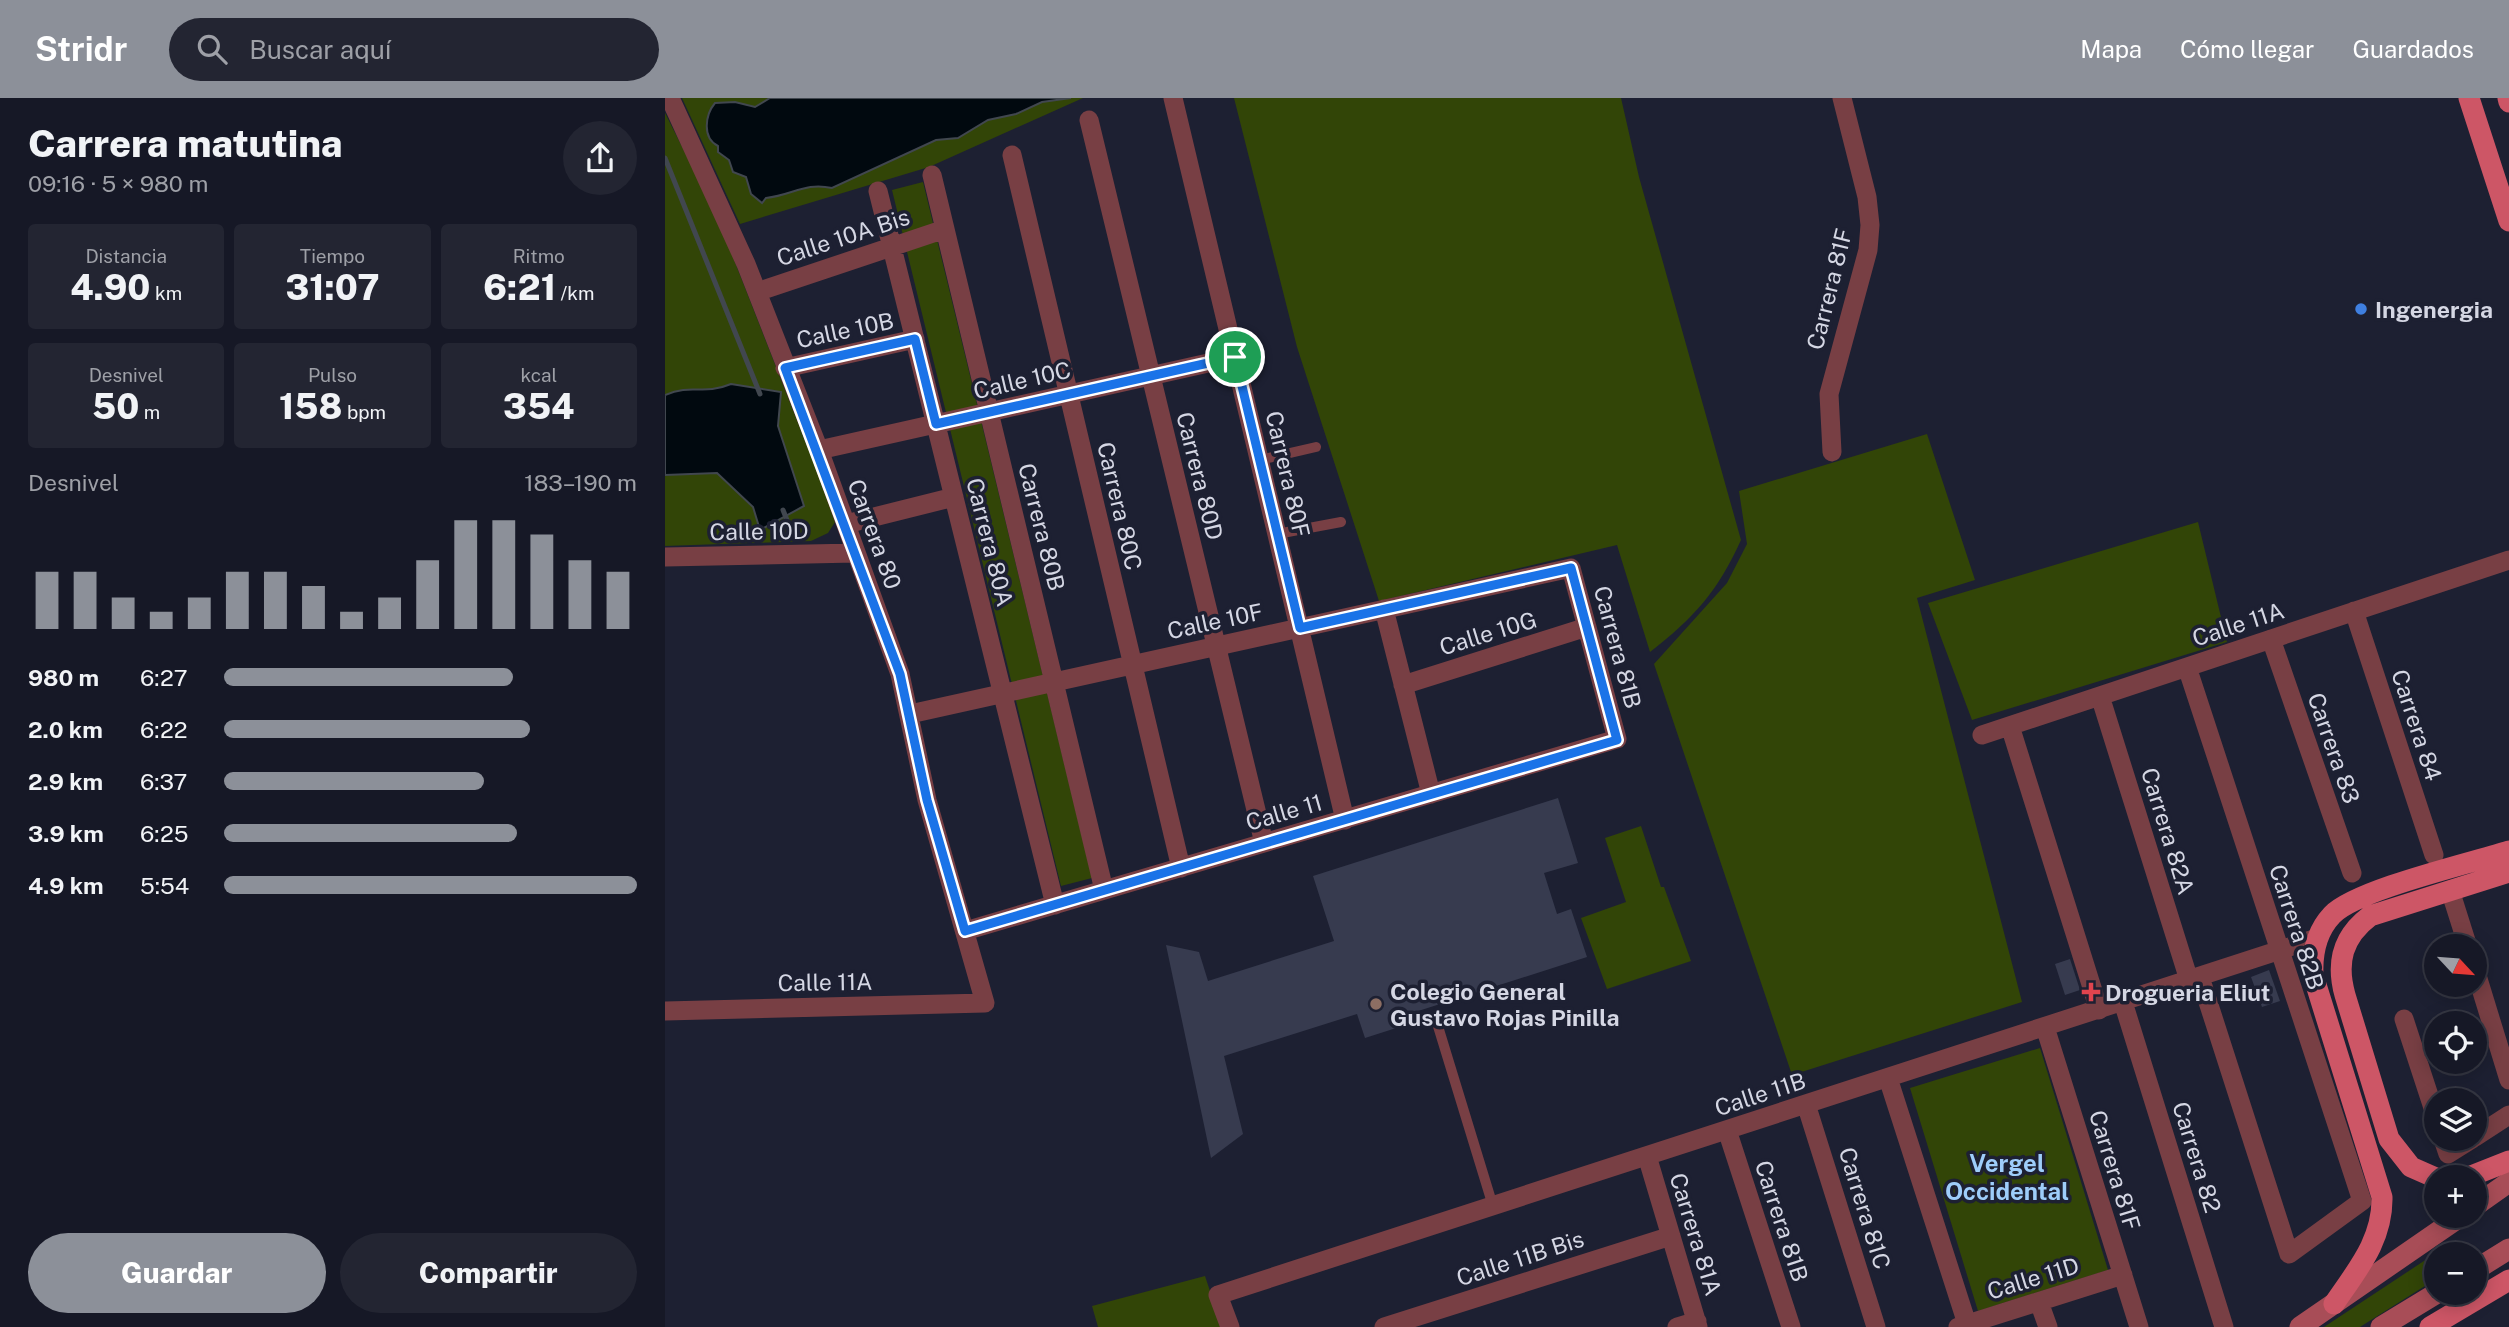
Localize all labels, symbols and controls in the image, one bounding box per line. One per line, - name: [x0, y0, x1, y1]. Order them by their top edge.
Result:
- search box: [169, 18, 659, 81]
- text: Stridr: [35, 30, 127, 68]
- icon: search: [193, 30, 231, 68]
- text: Buscar aquí: [249, 34, 391, 65]
- text: Mapa: [2080, 35, 2142, 63]
- text: Cómo llegar: [2180, 35, 2314, 63]
- text: Guardados: [2352, 35, 2474, 63]
- text: Carrera matutina: [28, 121, 343, 166]
- button: share: [563, 121, 637, 195]
- text: 09:16 · 5 × 980 m: [28, 170, 208, 197]
- street label: Calle 10A Bis: [773, 203, 913, 271]
- street label: Carrera 81F: [1801, 226, 1857, 352]
- text: Distancia: [85, 245, 167, 267]
- text: Tiempo: [300, 245, 365, 267]
- text: Ritmo: [513, 245, 565, 267]
- text: 4.90: [70, 267, 150, 308]
- text: 31:07: [285, 267, 380, 308]
- text: 6:21: [483, 267, 556, 308]
- text: km: [150, 282, 182, 304]
- text: /km: [556, 282, 594, 304]
- place label: Ingenergia: [2375, 296, 2493, 323]
- marker: Ingenergia: [2353, 301, 2369, 317]
- street label: Calle 10B: [794, 307, 896, 353]
- pin: [1205, 327, 1265, 387]
- icon: arrive: [1216, 338, 1254, 376]
- street label: Calle 10C: [971, 356, 1073, 404]
- text: Desnivel: [89, 364, 164, 386]
- text: Pulso: [308, 364, 357, 386]
- text: kcal: [520, 364, 557, 386]
- text: 50: [92, 386, 139, 427]
- text: 158: [279, 386, 342, 427]
- text: 354: [503, 386, 575, 427]
- text: m: [139, 401, 160, 423]
- text: bpm: [342, 401, 386, 423]
- street label: Carrera 80F: [1260, 408, 1316, 540]
- street label: Carrera 80D: [1171, 409, 1229, 543]
- street label: Carrera 80C: [1092, 439, 1148, 573]
- street label: Carrera 80B: [1013, 460, 1071, 594]
- text: Desnivel: [28, 469, 119, 496]
- text: 183–190 m: [524, 469, 637, 496]
- street label: Carrera 80: [843, 475, 907, 593]
- street label: Carrera 80A: [961, 475, 1019, 609]
- street label: Calle 10D: [709, 517, 809, 545]
- street label: Carrera 81B: [1589, 583, 1647, 711]
- street label: Calle 11A: [2189, 596, 2287, 652]
- street label: Calle 10F: [1165, 598, 1265, 644]
- street label: Calle 10G: [1436, 605, 1540, 661]
- text: 980 m: [28, 664, 99, 691]
- text: 6:27: [140, 664, 187, 691]
- street label: Carrera 84: [2386, 666, 2448, 784]
- street label: Carrera 83: [2302, 689, 2366, 807]
- text: 2.0 km: [28, 716, 103, 743]
- text: 6:22: [140, 716, 187, 743]
- street label: Carrera 82A: [2136, 764, 2200, 898]
- text: 2.9 km: [28, 768, 103, 795]
- text: 6:37: [140, 768, 187, 795]
- street label: Calle 11: [1242, 788, 1326, 836]
- text: 3.9 km: [28, 820, 104, 847]
- text: 6:25: [140, 820, 188, 847]
- street label: Carrera 82B: [2264, 861, 2330, 993]
- text: 4.9 km: [28, 872, 104, 899]
- text: 5:54: [140, 872, 189, 899]
- north arrow: [2424, 934, 2487, 998]
- map controls: [2424, 934, 2487, 1305]
- street label: Calle 11A: [777, 968, 873, 996]
- place label: Colegio General Gustavo Rojas Pinilla: [1390, 978, 1620, 1031]
- place label: Drogueria Eliut: [2105, 979, 2270, 1006]
- marker: Drogueria Eliut: [2083, 984, 2099, 1000]
- marker: Colegio General Gustavo Rojas Pinilla: [1368, 996, 1384, 1012]
- button: locate: [2424, 1011, 2487, 1074]
- street label: Calle 11B: [1711, 1067, 1809, 1121]
- button: layers: [2424, 1088, 2487, 1151]
- street label: Carrera 82: [2167, 1098, 2227, 1216]
- street label: Carrera 81F: [2084, 1107, 2146, 1233]
- street label: Carrera 81C: [1834, 1144, 1896, 1272]
- district label: Vergel Occidental: [1945, 1149, 2069, 1205]
- street label: Carrera 81B: [1750, 1157, 1814, 1285]
- button: +: [2424, 1165, 2487, 1228]
- street label: Carrera 81A: [1665, 1169, 1727, 1299]
- street label: Calle 11B Bis: [1453, 1225, 1587, 1291]
- button: Guardar: [28, 1233, 326, 1313]
- button: Compartir: [340, 1233, 637, 1313]
- button: −: [2424, 1242, 2487, 1305]
- street label: Calle 11D: [1984, 1251, 2082, 1305]

